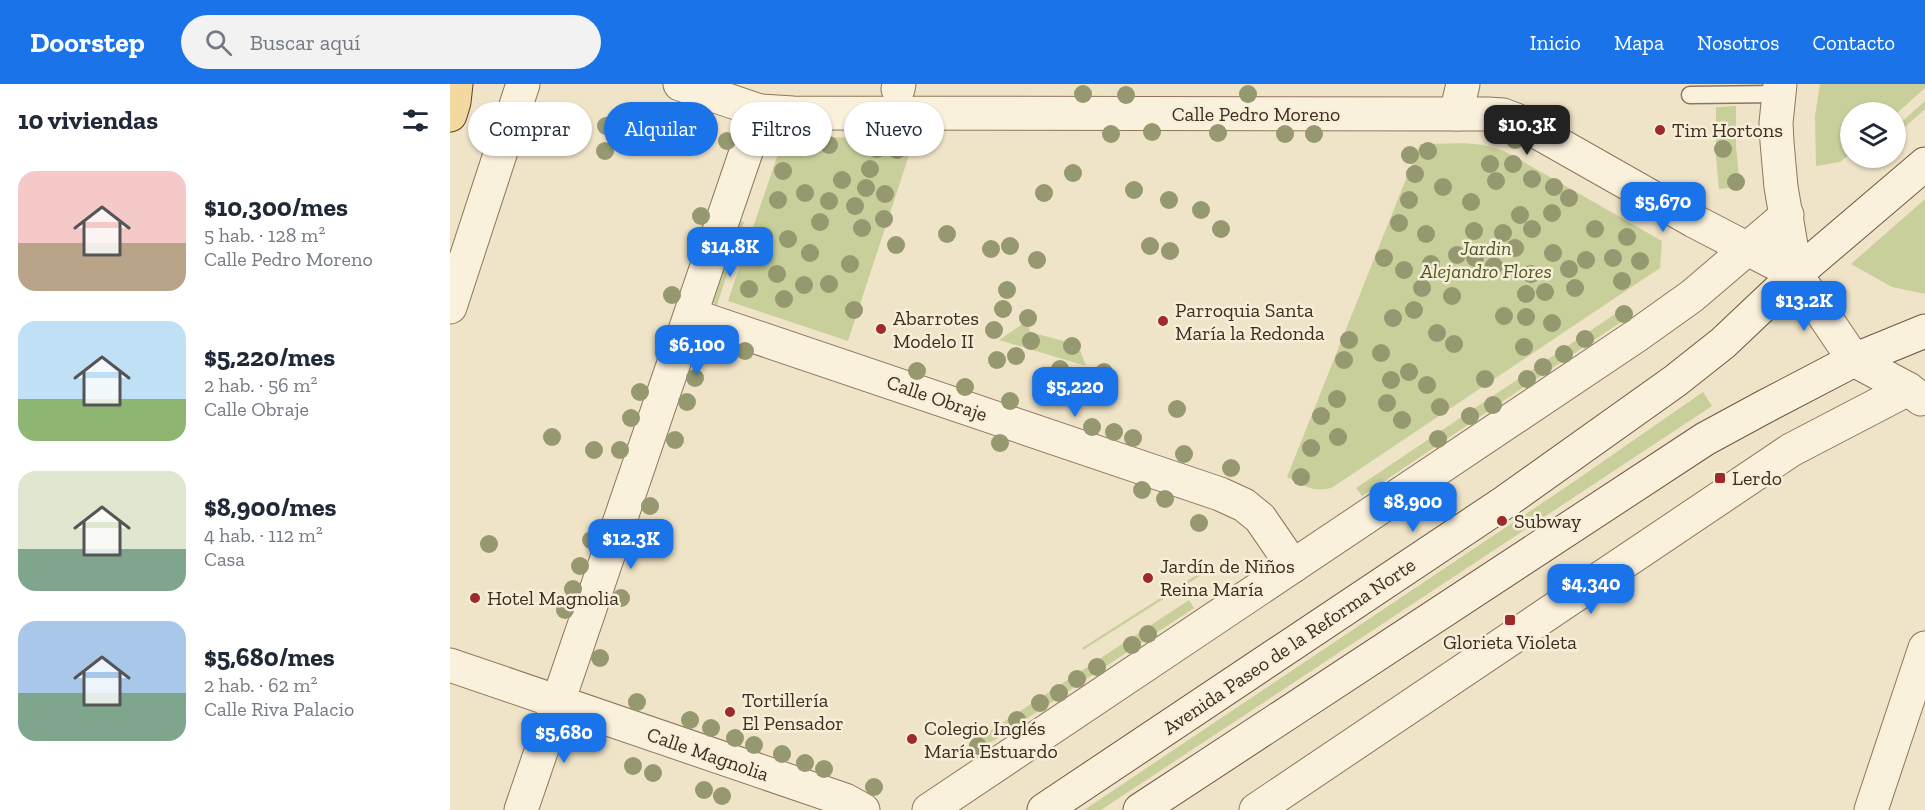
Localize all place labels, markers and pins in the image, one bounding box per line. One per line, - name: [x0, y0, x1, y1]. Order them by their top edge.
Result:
- pin: $10.3K: [1478, 105, 1576, 156]
- place label: Tim Hortons: [1672, 118, 1783, 142]
- marker: Tim Hortons: [1653, 123, 1667, 137]
- pin: $5,670: [1614, 182, 1712, 233]
- pin: $14.8K: [681, 227, 779, 278]
- pin: $13.2K: [1755, 281, 1853, 332]
- place label: Parroquia Santa María la Redonda: [1175, 298, 1325, 345]
- place label: Abarrotes Modelo II: [893, 306, 979, 353]
- marker: Parroquia Santa María la Redonda: [1156, 314, 1170, 328]
- marker: Abarrotes Modelo II: [874, 322, 888, 336]
- pin: $6,100: [648, 325, 746, 376]
- pin: $5,220: [1026, 367, 1124, 418]
- place label: Lerdo: [1732, 466, 1782, 490]
- marker: Lerdo: [1713, 471, 1727, 485]
- pin: $8,900: [1364, 482, 1462, 533]
- place label: Subway: [1514, 509, 1582, 533]
- marker: Subway: [1495, 514, 1509, 528]
- pin: $12.3K: [582, 519, 680, 570]
- place label: Jardín de Niños Reina María: [1160, 554, 1295, 601]
- pin: $4,340: [1542, 564, 1640, 615]
- marker: Jardín de Niños Reina María: [1141, 571, 1155, 585]
- place label: Hotel Magnolia: [487, 586, 619, 610]
- marker: Hotel Magnolia: [468, 591, 482, 605]
- marker: Glorieta Violeta: [1503, 613, 1517, 627]
- place label: Glorieta Violeta: [1443, 630, 1577, 654]
- place label: Tortillería El Pensador: [742, 688, 844, 735]
- marker: Tortillería El Pensador: [723, 705, 737, 719]
- pin: $5,680: [515, 713, 613, 764]
- place label: Colegio Inglés María Estuardo: [924, 716, 1058, 763]
- marker: Colegio Inglés María Estuardo: [905, 732, 919, 746]

